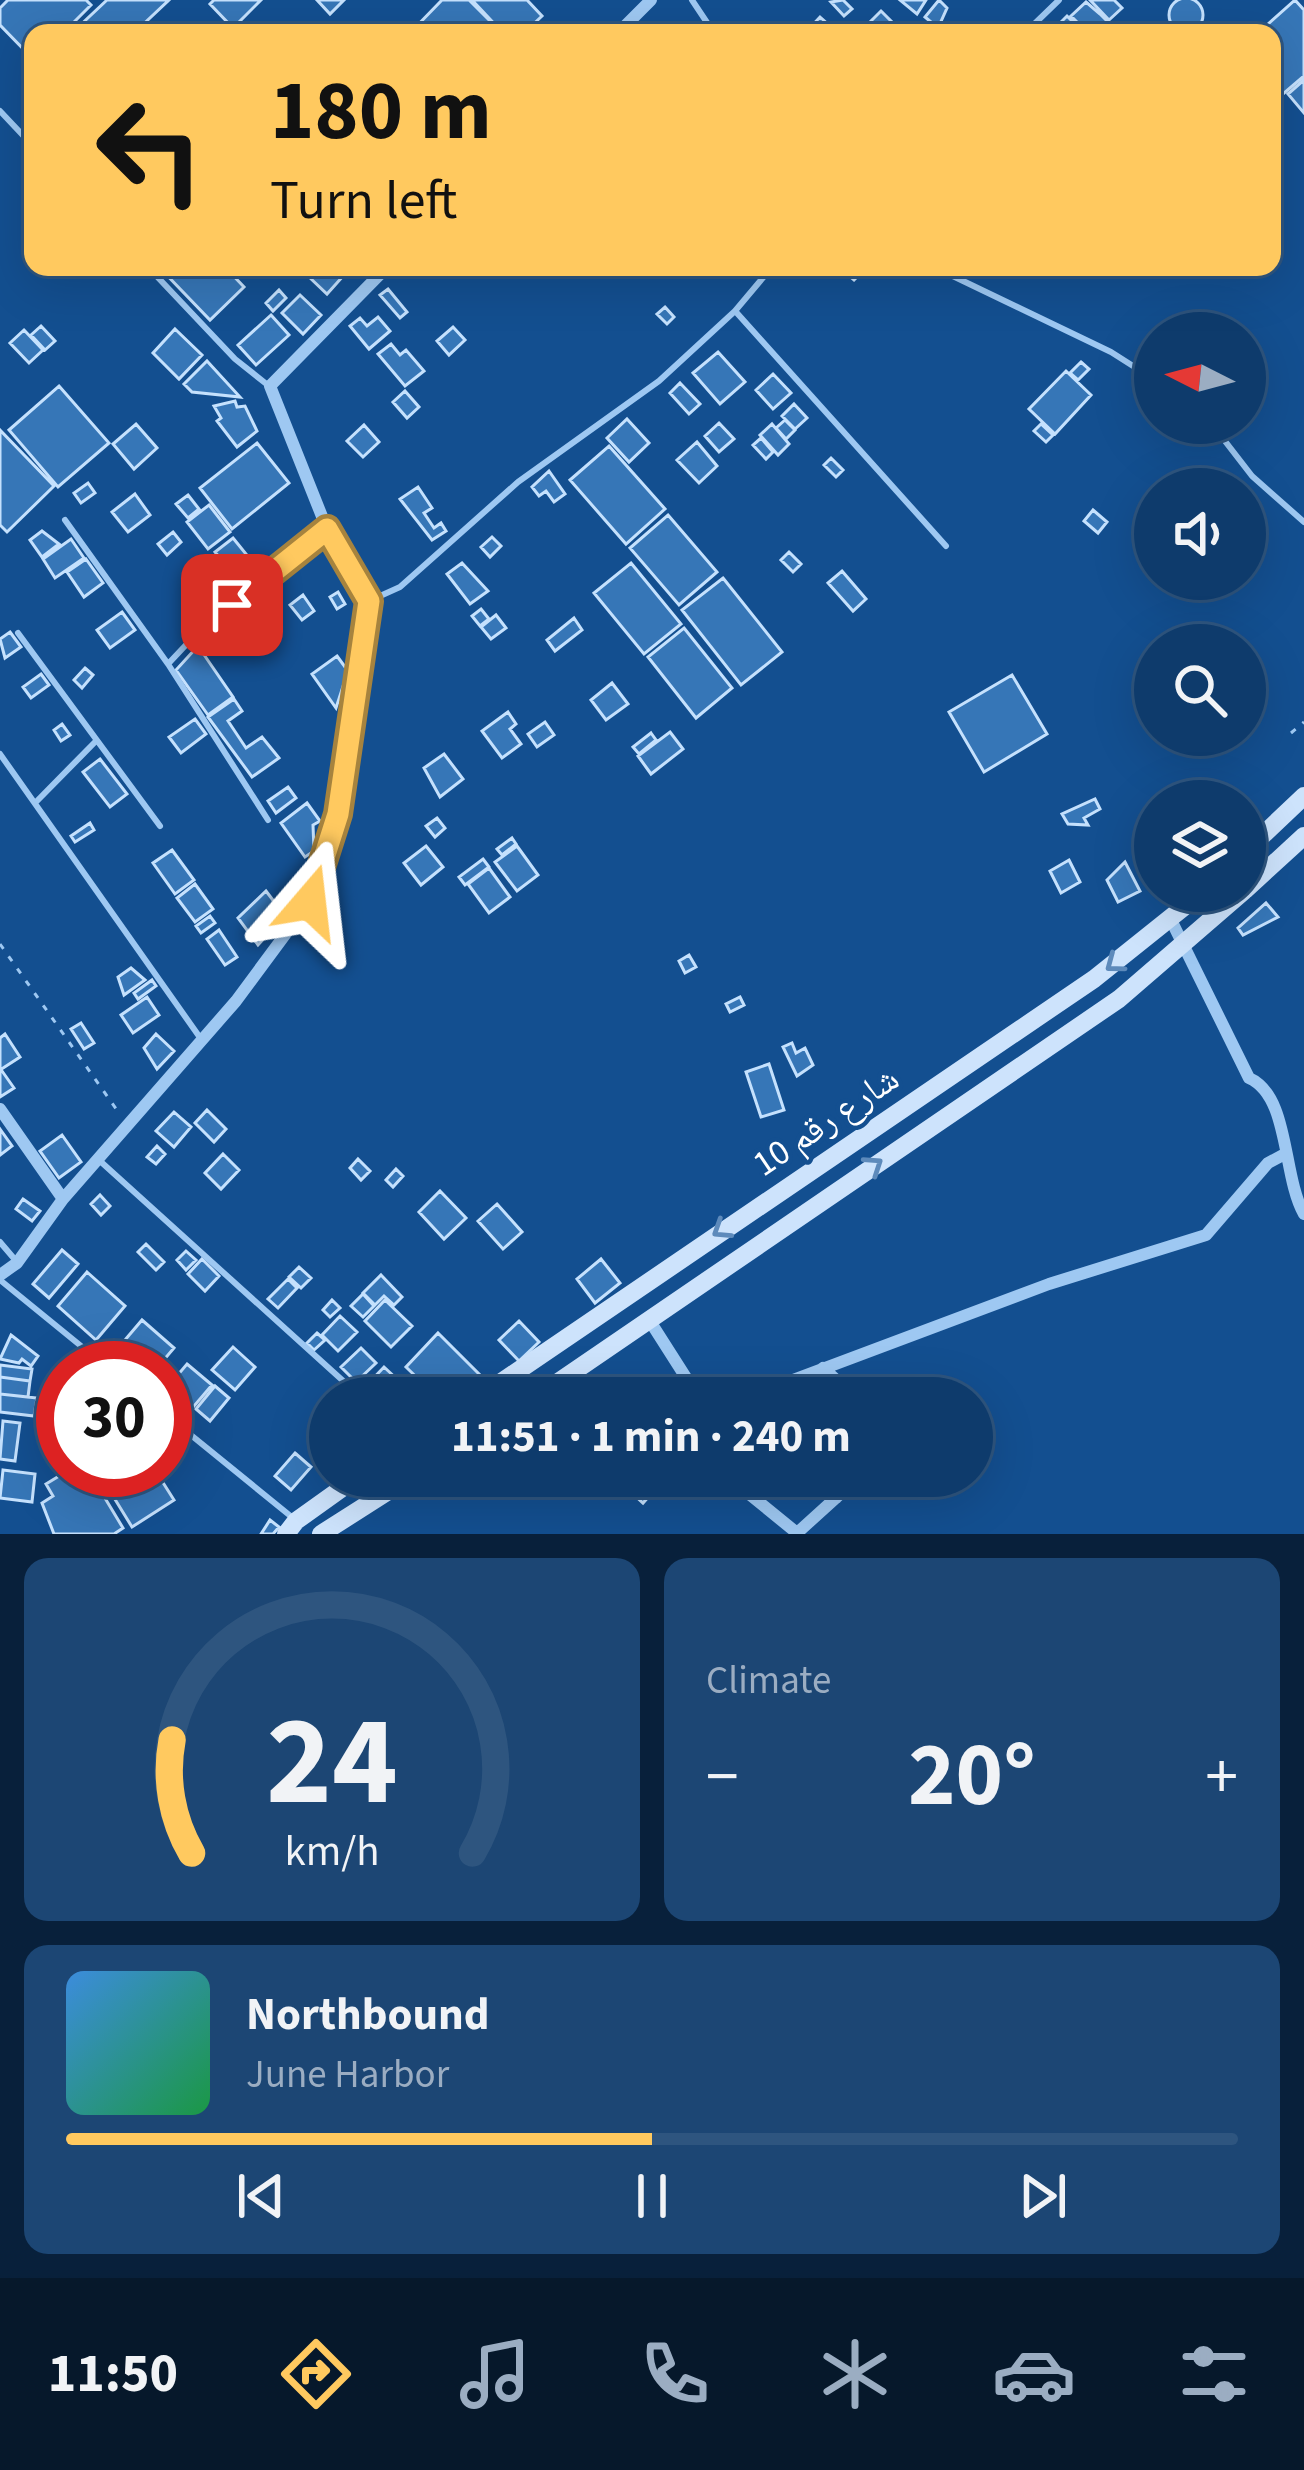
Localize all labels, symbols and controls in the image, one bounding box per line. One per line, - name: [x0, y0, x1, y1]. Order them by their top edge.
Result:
- text: 180 m: [270, 52, 492, 172]
- icon: left: [72, 72, 228, 228]
- text: Turn left: [270, 163, 457, 240]
- north arrow: [1134, 312, 1266, 444]
- map controls: [1134, 312, 1266, 912]
- button: sound: [1134, 468, 1266, 600]
- pin: [181, 554, 283, 656]
- icon: arrive: [199, 572, 265, 638]
- button: search: [1134, 624, 1266, 756]
- button: layers: [1134, 780, 1266, 912]
- position arrow: [247, 839, 373, 965]
- one-way arrow: [1105, 950, 1127, 972]
- street label: شارع رقم 10: [742, 1054, 909, 1189]
- one-way arrow: [860, 1157, 882, 1179]
- one-way arrow: [713, 1216, 735, 1238]
- speed limit sign: 30: [36, 1341, 192, 1497]
- text: 11:51 · 1 min · 240 m: [451, 1405, 851, 1469]
- text: Climate: [706, 1653, 831, 1709]
- text: 24: [266, 1674, 398, 1852]
- text: 20°: [908, 1712, 1036, 1840]
- text: −: [706, 1730, 739, 1824]
- text: +: [1205, 1730, 1238, 1824]
- text: km/h: [284, 1820, 380, 1881]
- text: Northbound: [246, 1983, 490, 2047]
- text: June Harbor: [246, 2047, 449, 2103]
- icon: previous: [228, 2163, 294, 2229]
- icon: pause: [619, 2163, 685, 2229]
- icon: next: [1010, 2163, 1076, 2229]
- icon: directions: [274, 2332, 358, 2416]
- icon: music: [453, 2332, 537, 2416]
- icon: phone: [633, 2332, 717, 2416]
- icon: climate: [813, 2332, 897, 2416]
- icon: car: [992, 2332, 1076, 2416]
- icon: filters: [1172, 2332, 1256, 2416]
- text: 11:50: [48, 2336, 178, 2413]

